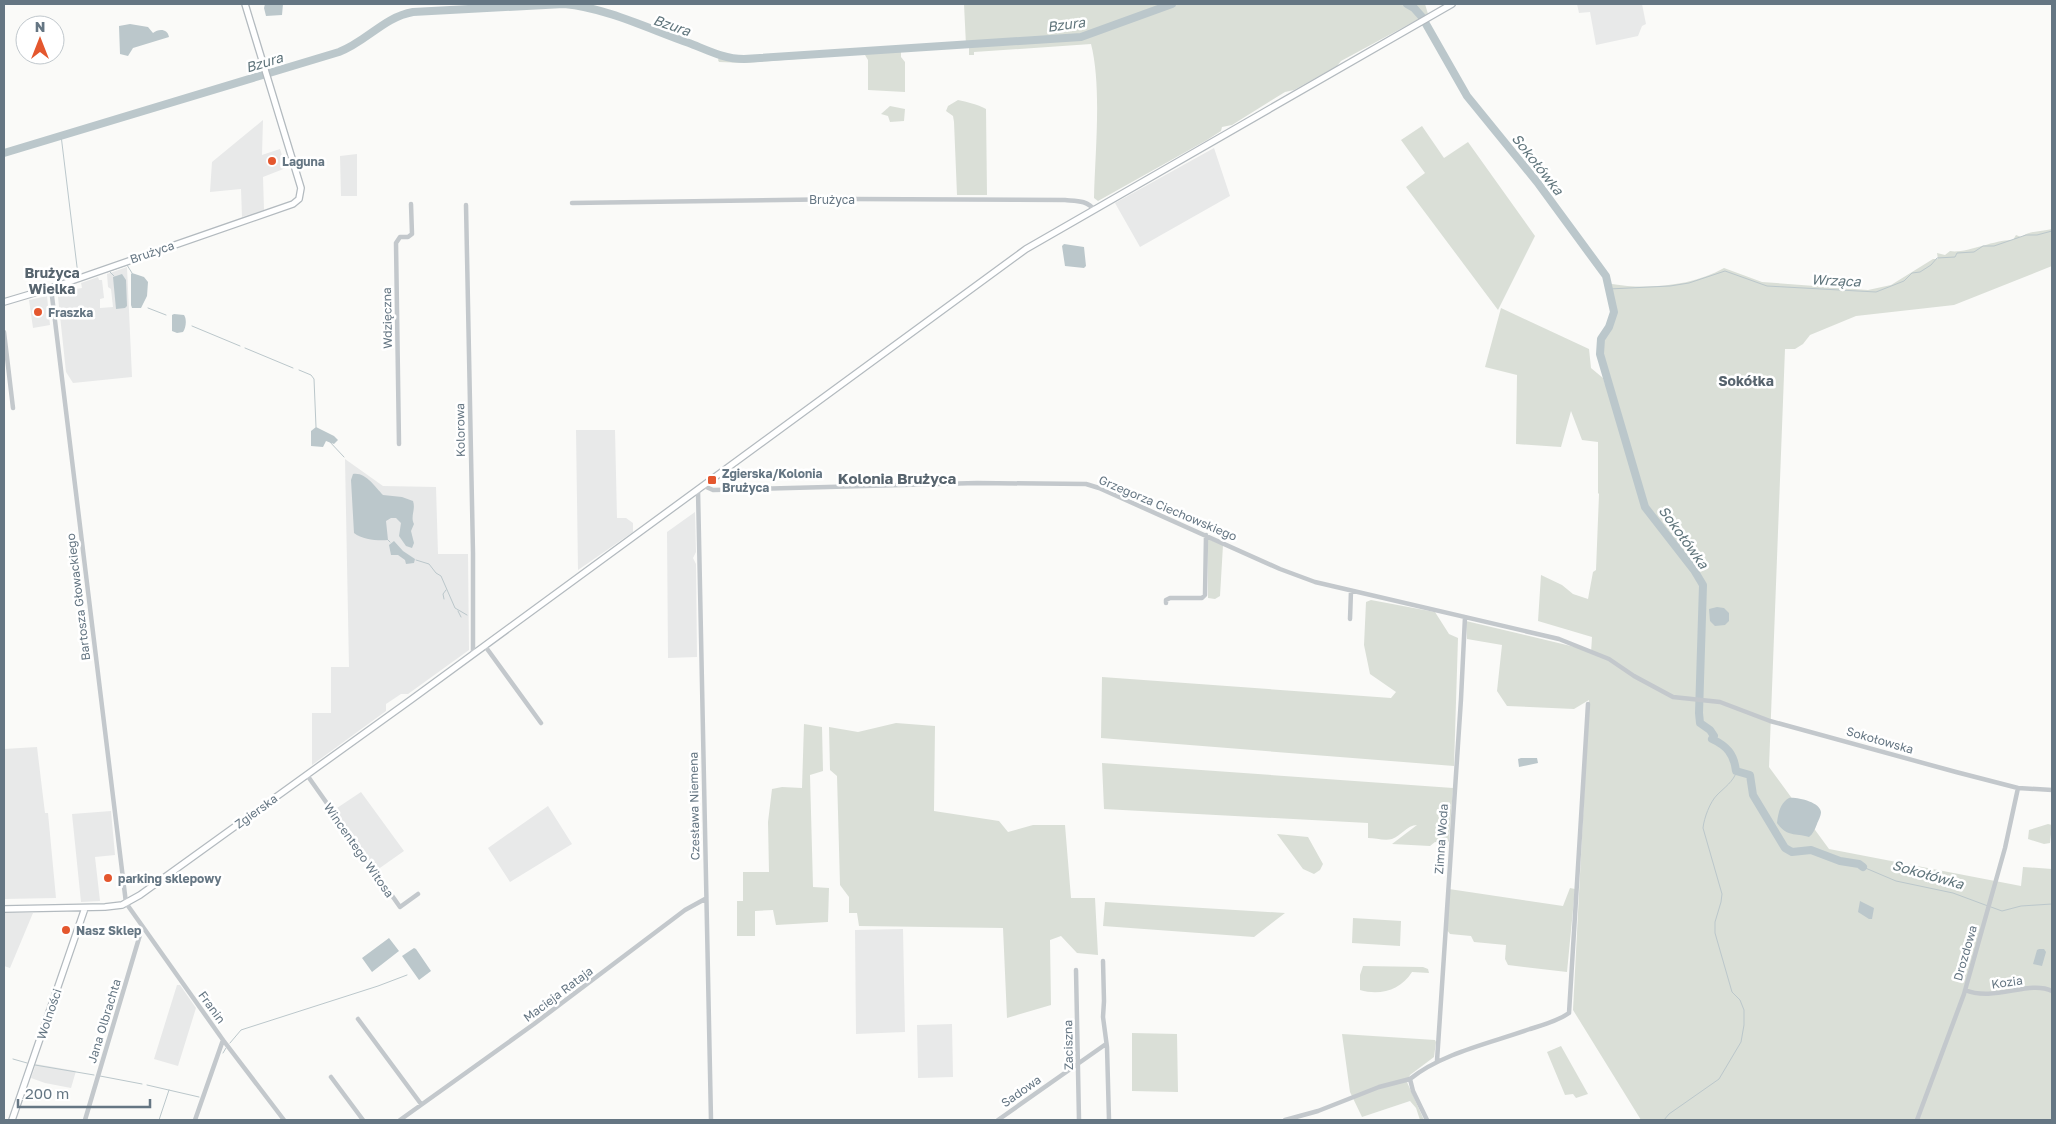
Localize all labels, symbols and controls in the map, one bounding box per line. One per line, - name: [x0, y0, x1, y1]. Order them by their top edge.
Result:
- water label: Bzura: [651, 11, 694, 40]
- water label: Bzura: [1046, 13, 1087, 35]
- north arrow: [15, 15, 65, 65]
- text: N: [35, 18, 45, 35]
- water label: Bzura: [243, 48, 286, 76]
- water label: Sokołówka: [1509, 130, 1568, 199]
- place label: Laguna: [282, 154, 325, 169]
- marker: Laguna: [266, 155, 278, 167]
- street label: Brużyca: [809, 192, 855, 207]
- street label: Brużyca: [128, 237, 176, 267]
- district label: Brużyca Wielka: [24, 264, 80, 297]
- water label: Wrząca: [1811, 270, 1862, 290]
- street label: Wdzięczna: [379, 287, 395, 349]
- place label: Fraszka: [48, 305, 93, 320]
- marker: Fraszka: [32, 306, 44, 318]
- district label: Sokółka: [1718, 372, 1774, 389]
- street label: Kolorowa: [452, 403, 468, 457]
- place label: Zgierska/Kolonia Brużyca: [722, 466, 823, 495]
- district label: Kolonia Brużyca: [838, 469, 956, 487]
- street label: Grzegorza Ciechowskiego: [1097, 472, 1239, 544]
- marker: Zgierska/Kolonia Brużyca: [706, 474, 718, 486]
- water label: Sokołówka: [1656, 502, 1713, 573]
- street label: Bartosza Głowackiego: [63, 533, 93, 661]
- street label: Sokołowska: [1845, 723, 1915, 757]
- street label: Czesława Niemena: [686, 752, 702, 860]
- street label: Zgierska: [232, 791, 280, 831]
- street label: Wincentego Witosa: [321, 800, 397, 900]
- street label: Zimna Woda: [1431, 803, 1451, 875]
- water label: Sokołówka: [1890, 856, 1967, 893]
- place label: parking sklepowy: [118, 871, 222, 886]
- marker: parking sklepowy: [102, 872, 114, 884]
- place label: Nasz Sklep: [76, 923, 142, 938]
- marker: Nasz Sklep: [60, 924, 72, 936]
- street label: Drozdowa: [1950, 924, 1980, 982]
- street label: Macieja Rataja: [520, 963, 596, 1025]
- street label: Kozia: [1990, 972, 2024, 992]
- street label: Jana Olbrachta: [84, 977, 124, 1065]
- street label: Wolności: [33, 987, 65, 1041]
- street label: Franin: [195, 988, 229, 1026]
- street label: Zaciszna: [1060, 1020, 1076, 1070]
- street label: Sadowa: [998, 1072, 1044, 1110]
- scale bar: [18, 1076, 150, 1108]
- text: 200 m: [25, 1084, 69, 1102]

